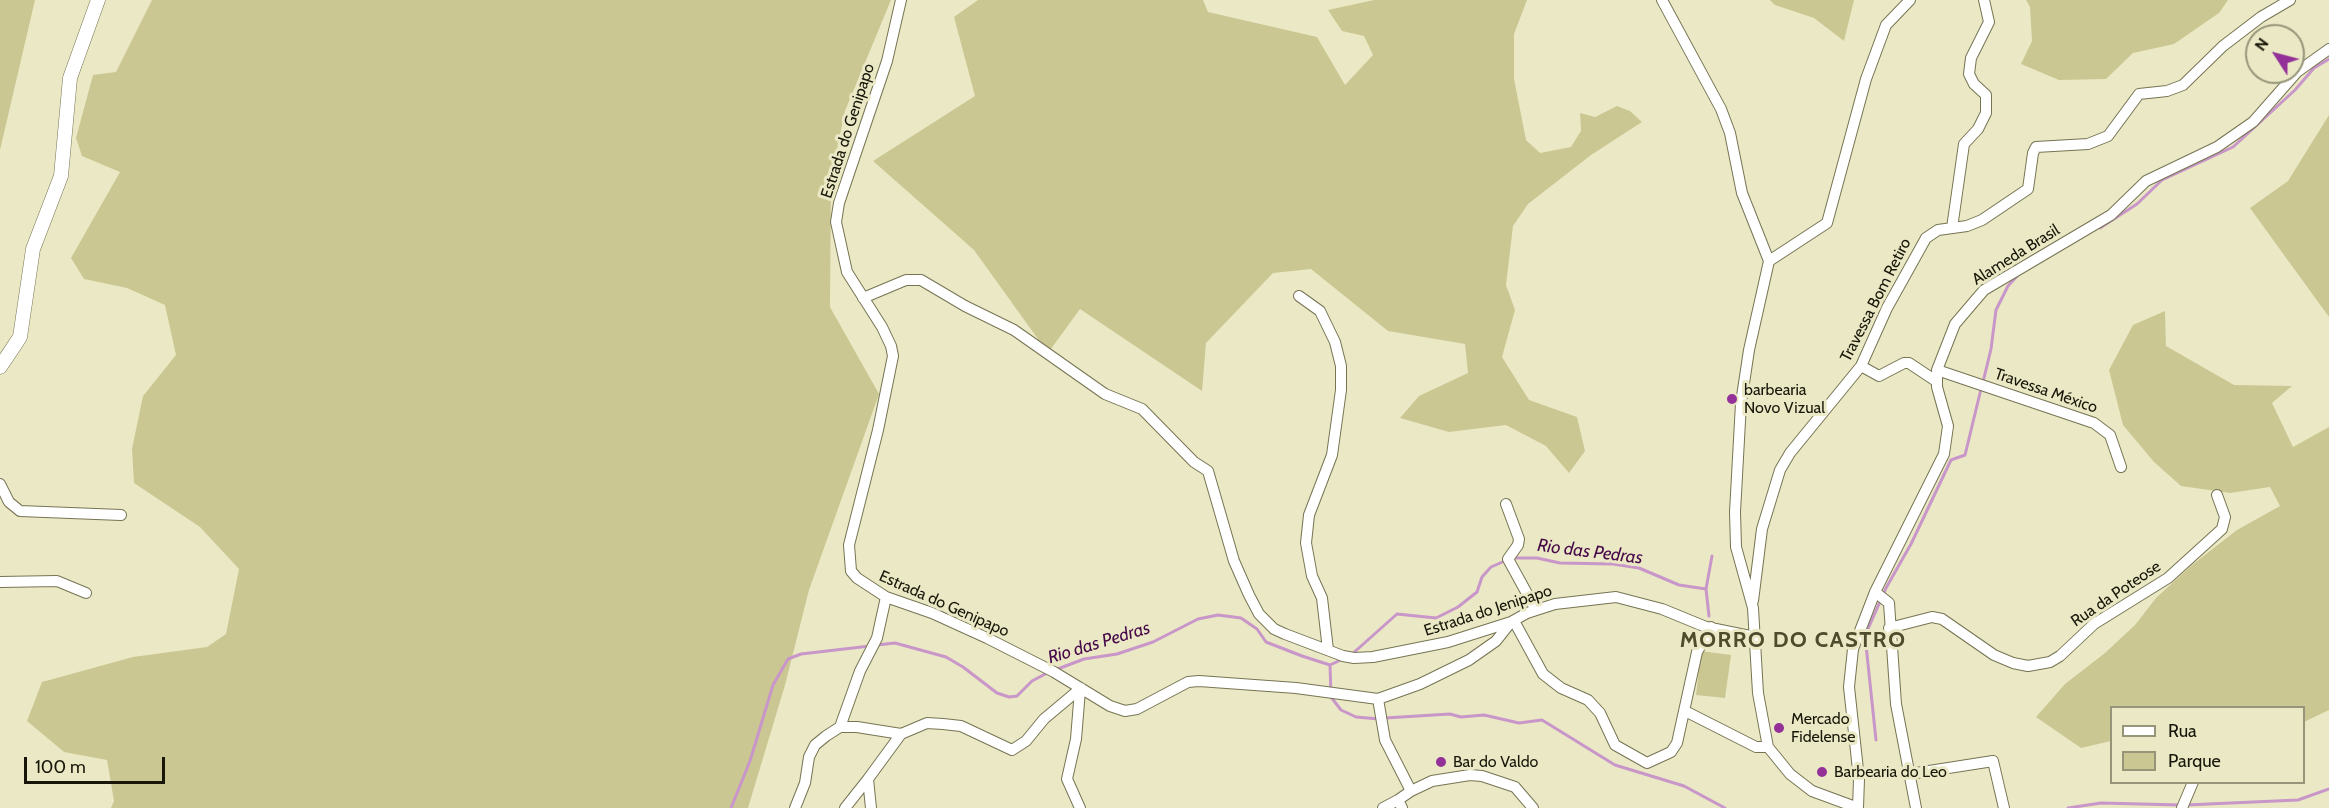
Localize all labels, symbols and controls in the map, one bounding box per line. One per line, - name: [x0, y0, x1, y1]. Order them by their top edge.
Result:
- north arrow: [2245, 24, 2305, 84]
- text: N: [2251, 34, 2273, 54]
- street label: Estrada do Genipapo: [817, 61, 879, 201]
- street label: Alameda Brasil: [1969, 221, 2063, 289]
- street label: Travessa Bom Retiro: [1837, 235, 1915, 365]
- street label: Travessa México: [1992, 364, 2100, 418]
- place label: barbearia Novo Vizual: [1744, 380, 1825, 418]
- marker: barbearia Novo Vizual: [1725, 392, 1739, 406]
- water label: Rio das Pedras: [1536, 535, 1644, 569]
- street label: Rua da Poteose: [2068, 557, 2164, 631]
- street label: Estrada do Genipapo: [876, 567, 1012, 641]
- street label: Estrada do Jenipapo: [1422, 581, 1554, 641]
- water label: Rio das Pedras: [1045, 617, 1153, 669]
- district label: MORRO DO CASTRO: [1680, 628, 1906, 654]
- legend: [2110, 706, 2305, 784]
- place label: Mercado Fidelense: [1791, 709, 1855, 747]
- text: Rua: [2168, 720, 2197, 742]
- marker: Mercado Fidelense: [1772, 721, 1786, 735]
- scale bar: [27, 745, 168, 783]
- text: Parque: [2168, 750, 2221, 772]
- place label: Bar do Valdo: [1453, 752, 1538, 772]
- marker: Bar do Valdo: [1434, 755, 1448, 769]
- text: 100 m: [35, 756, 86, 778]
- place label: Barbearia do Leo: [1834, 762, 1947, 782]
- marker: Barbearia do Leo: [1815, 765, 1829, 779]

